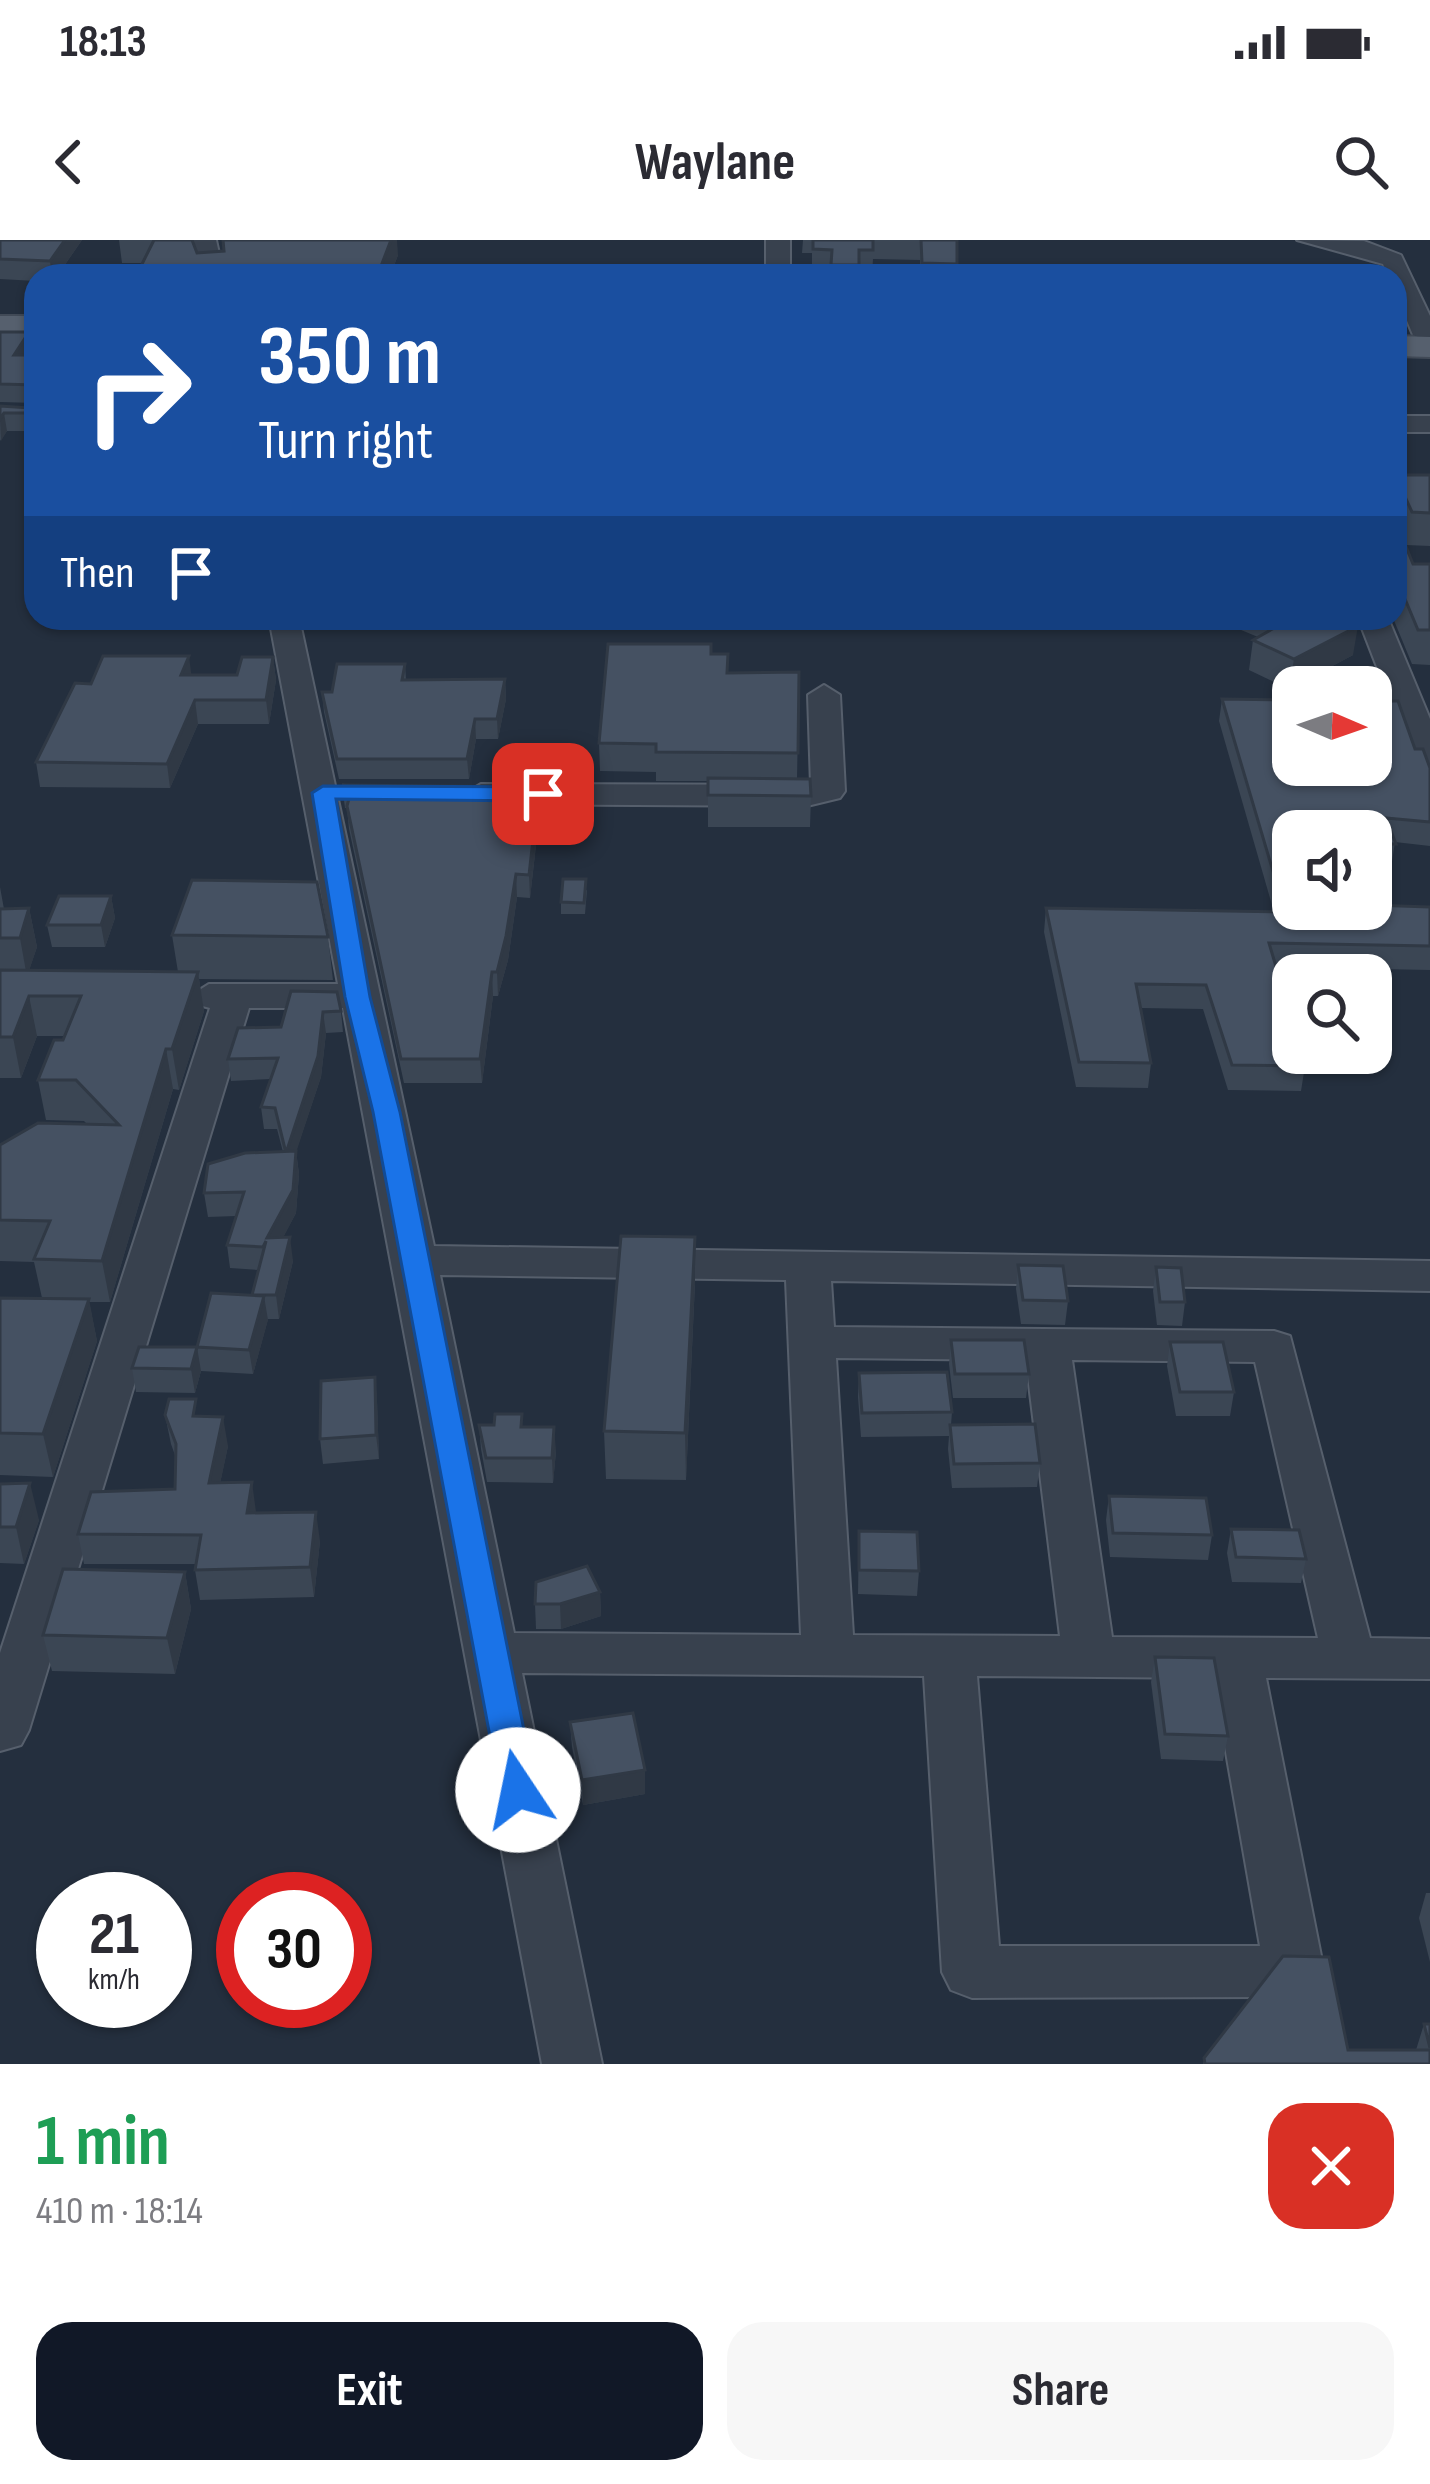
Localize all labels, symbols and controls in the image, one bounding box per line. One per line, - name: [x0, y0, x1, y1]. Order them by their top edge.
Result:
- text: 18:13: [60, 15, 147, 70]
- icon: back: [36, 129, 102, 195]
- icon: search: [1328, 129, 1394, 195]
- text: Waylane: [635, 130, 795, 195]
- text: 350 m: [258, 307, 441, 408]
- icon: right: [60, 312, 216, 468]
- text: Turn right: [258, 409, 433, 474]
- icon: arrive: [158, 540, 224, 606]
- text: Then: [60, 546, 134, 601]
- north arrow: [1272, 666, 1392, 786]
- map controls: [1272, 666, 1392, 1074]
- pin: [492, 743, 594, 845]
- icon: arrive: [510, 761, 576, 827]
- button: sound: [1272, 810, 1392, 930]
- button: search: [1272, 954, 1392, 1074]
- position arrow: [455, 1727, 581, 1853]
- speed limit sign: 30: [216, 1872, 372, 2028]
- text: 21: [89, 1899, 139, 1971]
- text: km/h: [88, 1962, 140, 1998]
- text: 1 min: [36, 2099, 170, 2186]
- button: close: [1268, 2103, 1394, 2229]
- text: 410 m · 18:14: [36, 2188, 203, 2235]
- button: Exit: [36, 2322, 703, 2460]
- button: Share: [727, 2322, 1394, 2460]

